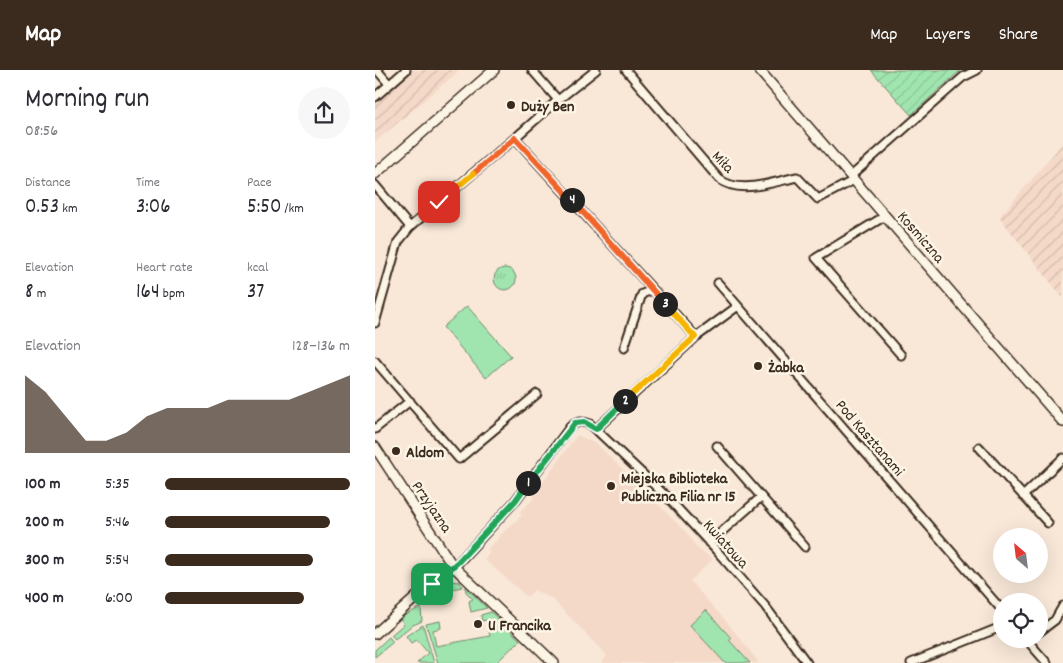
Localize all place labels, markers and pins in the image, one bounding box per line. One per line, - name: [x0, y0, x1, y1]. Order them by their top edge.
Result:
- place label: Duży Ben: [521, 96, 574, 119]
- marker: Duży Ben: [505, 99, 517, 111]
- pin: [418, 181, 460, 223]
- pin: 4: [559, 188, 585, 212]
- pin: 3: [653, 292, 677, 316]
- place label: Żabka: [768, 357, 805, 380]
- marker: Żabka: [752, 360, 764, 372]
- pin: 2: [613, 388, 637, 414]
- place label: Aldom: [406, 442, 444, 465]
- marker: Aldom: [390, 445, 402, 457]
- place label: Miejska Biblioteka Publiczna Filia nr 15: [621, 468, 736, 509]
- pin: 1: [515, 470, 541, 496]
- marker: Miejska Biblioteka Publiczna Filia nr 15: [605, 480, 617, 492]
- pin: [411, 563, 453, 605]
- place label: U Francika: [488, 615, 552, 638]
- marker: U Francika: [472, 618, 484, 630]

